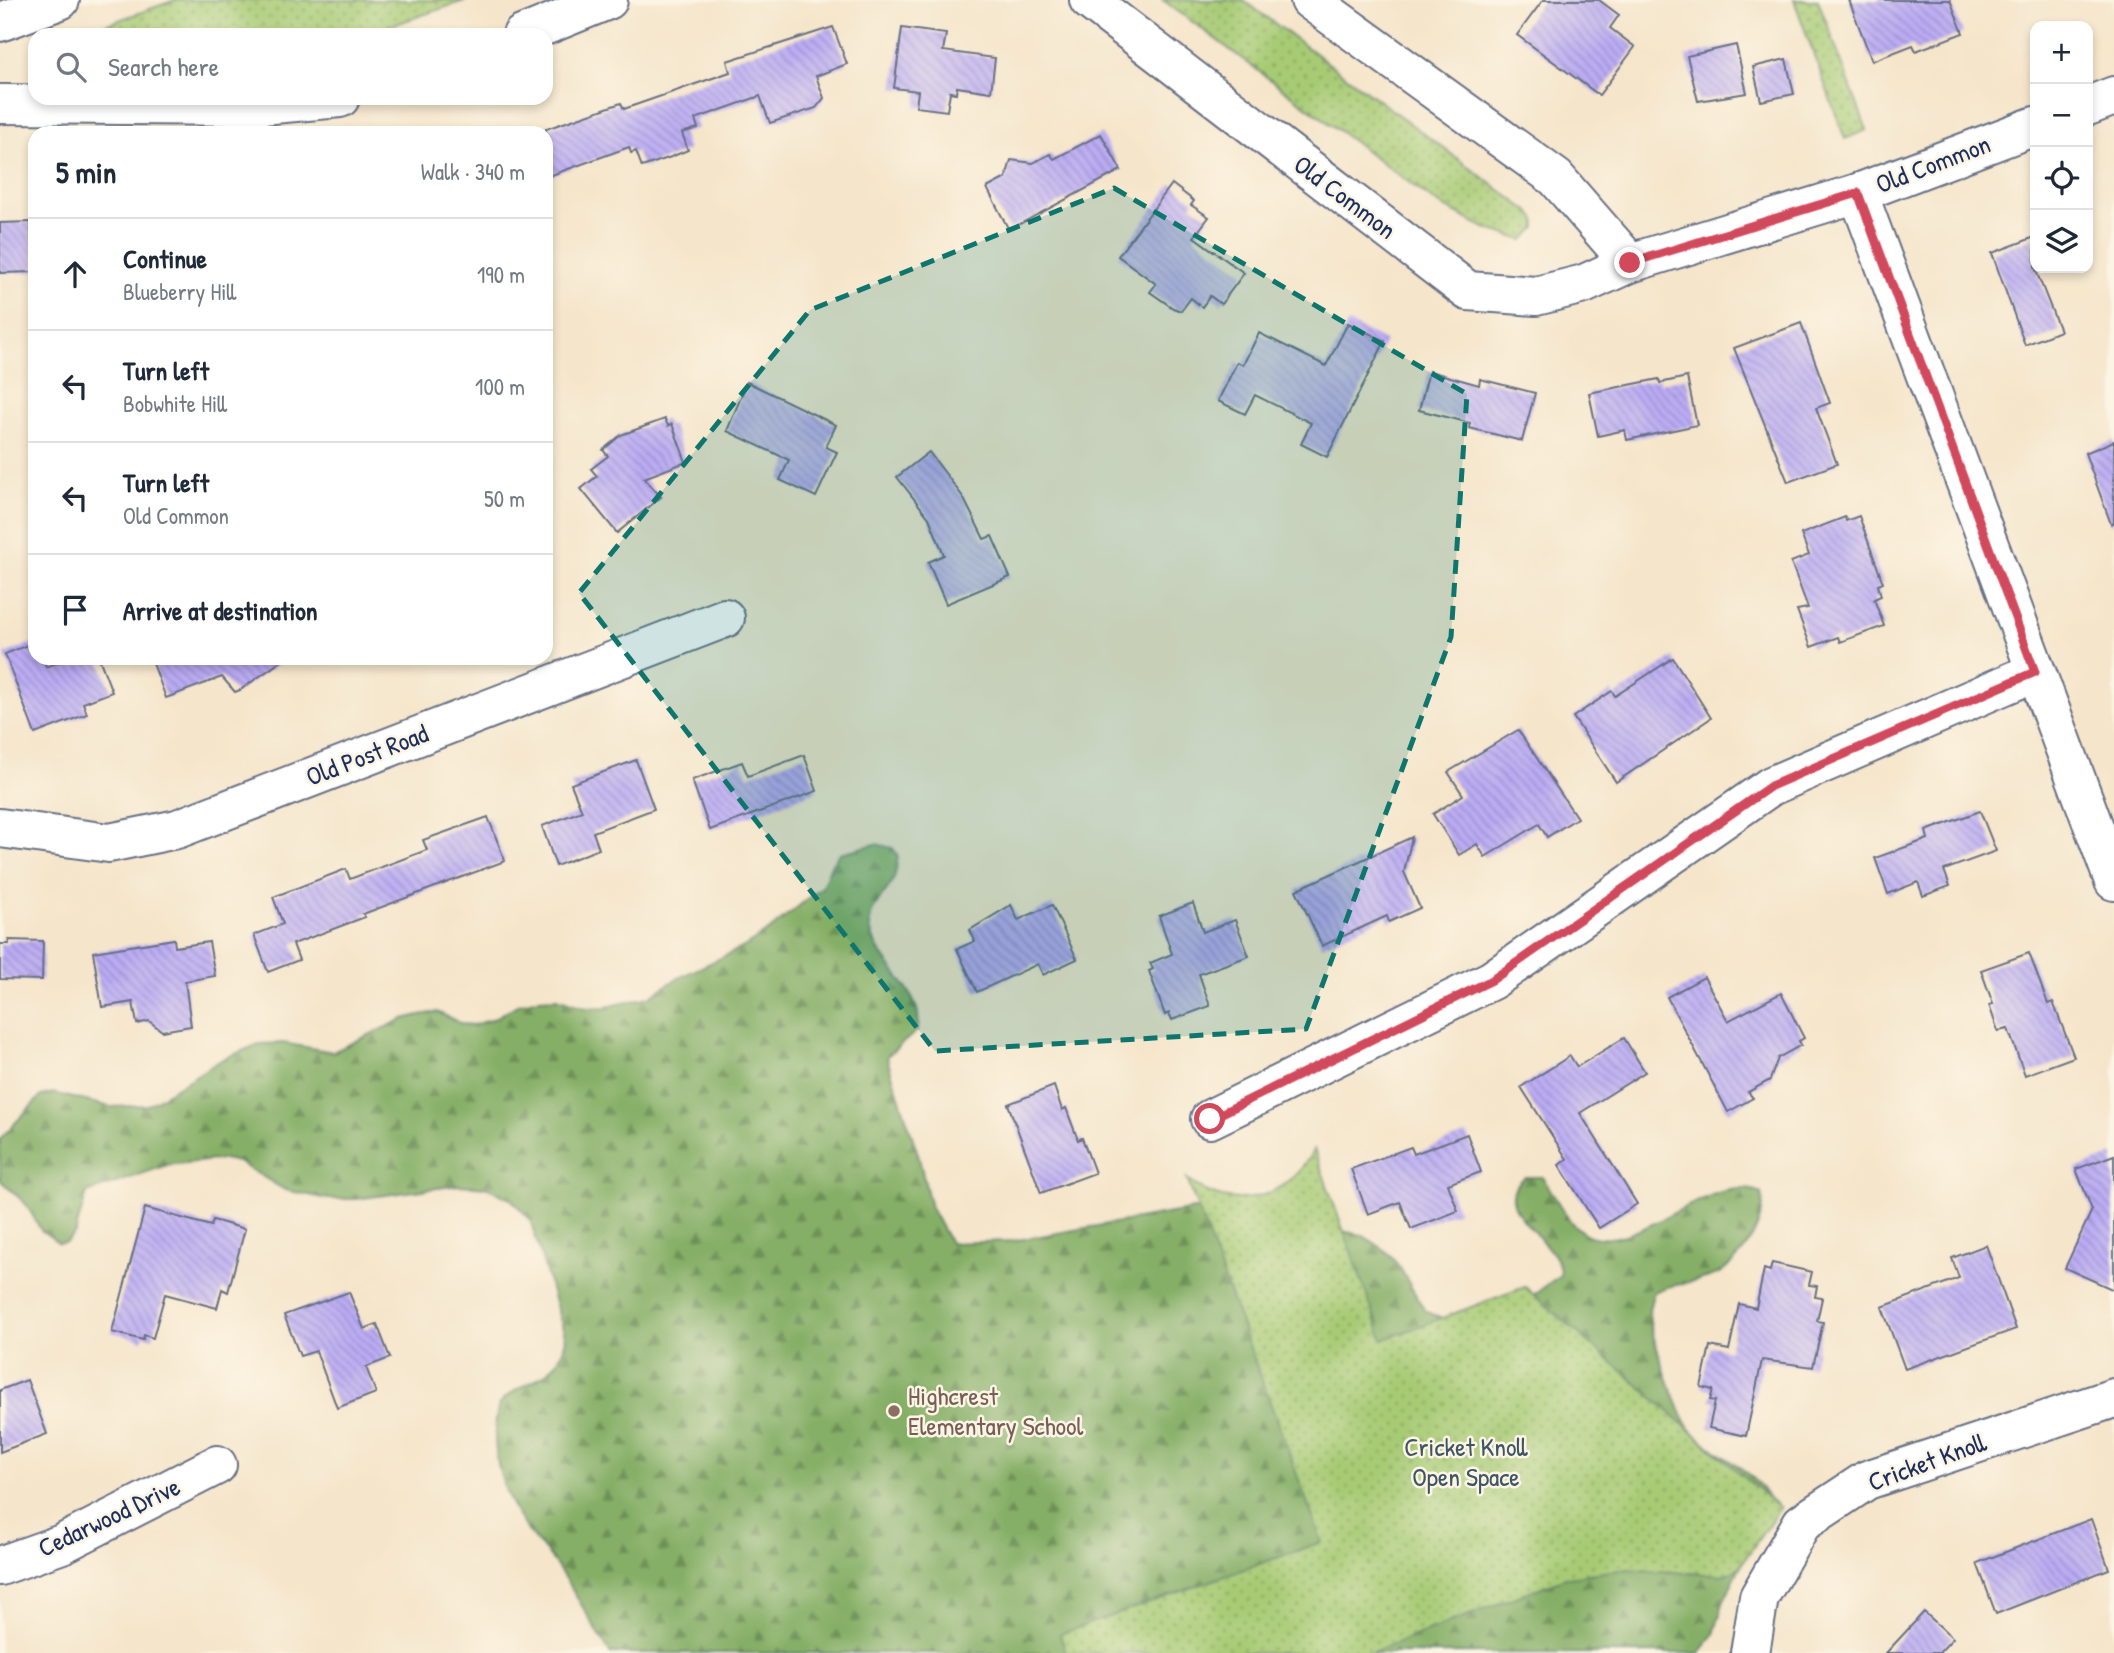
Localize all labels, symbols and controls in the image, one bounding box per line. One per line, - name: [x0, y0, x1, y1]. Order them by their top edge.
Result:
- map controls: [2030, 21, 2093, 273]
- button: +: [2030, 21, 2093, 84]
- search box: [28, 28, 553, 105]
- icon: search: [52, 48, 90, 86]
- text: Search here: [108, 49, 219, 84]
- button: −: [2030, 84, 2093, 147]
- street label: Old Common: [1871, 126, 1995, 201]
- street label: Old Common: [1287, 147, 1404, 247]
- button: locate: [2030, 147, 2093, 210]
- text: 5 min: [56, 152, 116, 192]
- text: Walk · 340 m: [421, 156, 525, 187]
- button: layers: [2030, 210, 2093, 273]
- text: Continue: [123, 241, 207, 276]
- route end: [1614, 247, 1645, 278]
- icon: ahead: [56, 255, 94, 293]
- text: 190 m: [477, 259, 525, 290]
- text: Blueberry Hill: [123, 276, 236, 307]
- text: Turn left: [123, 353, 209, 388]
- icon: left: [56, 367, 94, 405]
- text: 100 m: [475, 371, 525, 402]
- text: Bobwhite Hill: [123, 388, 227, 419]
- text: Turn left: [123, 465, 209, 500]
- icon: left: [56, 479, 94, 517]
- text: 50 m: [484, 483, 525, 514]
- text: Old Common: [123, 500, 229, 531]
- icon: arrive: [56, 591, 94, 629]
- text: Arrive at destination: [123, 593, 318, 628]
- street label: Old Post Road: [301, 715, 433, 794]
- route start: [1194, 1103, 1225, 1134]
- place label: Highcrest Elementary School: [908, 1378, 1084, 1443]
- marker: Highcrest Elementary School: [886, 1403, 902, 1419]
- street label: Cricket Knoll: [1863, 1424, 1991, 1499]
- park label: Cricket Knoll Open Space: [1404, 1429, 1528, 1494]
- street label: Cedarwood Drive: [32, 1468, 186, 1565]

